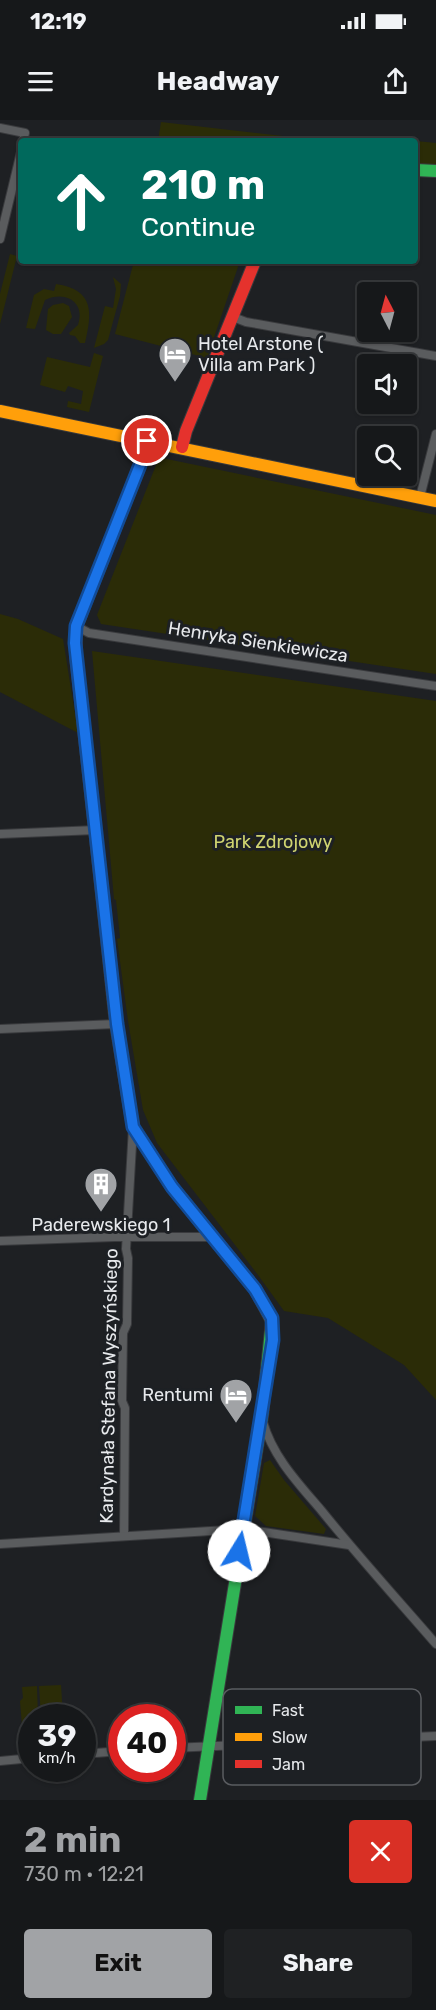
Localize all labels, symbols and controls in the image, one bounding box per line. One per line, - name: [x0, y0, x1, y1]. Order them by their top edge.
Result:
- text: 12:19: [30, 8, 87, 35]
- icon: menu: [24, 65, 57, 98]
- text: Headway: [157, 65, 279, 97]
- icon: share: [379, 65, 412, 98]
- text: 210 m: [141, 160, 265, 210]
- icon: ahead: [42, 162, 120, 240]
- text: Continue: [141, 211, 255, 243]
- north arrow: [357, 282, 417, 342]
- map controls: [357, 282, 417, 486]
- place label: Hotel Arstone ( Villa am Park ): [198, 333, 323, 376]
- hotel icon: Hotel Arstone ( Villa am Park ): [157, 336, 193, 383]
- button: sound: [357, 354, 417, 414]
- pin: [121, 415, 172, 466]
- icon: arrive: [130, 424, 163, 457]
- button: search: [357, 426, 417, 486]
- street label: Henryka Sienkiewicza: [166, 617, 350, 667]
- park label: Park Zdrojowy: [214, 831, 333, 853]
- building icon: Paderewskiego 1: [83, 1166, 119, 1213]
- place label: Paderewskiego 1: [32, 1214, 170, 1236]
- street label: Kardynała Stefana Wyszyńskiego: [96, 1248, 122, 1524]
- hotel icon: Rentumi: [218, 1377, 254, 1424]
- place label: Rentumi: [142, 1384, 213, 1406]
- position arrow: [207, 1519, 271, 1583]
- legend: [223, 1689, 421, 1785]
- text: Fast: [272, 1701, 304, 1720]
- speed limit sign: 40: [108, 1704, 186, 1782]
- text: 39: [38, 1718, 77, 1754]
- text: Slow: [272, 1728, 308, 1747]
- text: km/h: [38, 1749, 76, 1767]
- text: Jam: [272, 1755, 305, 1774]
- text: 2 min: [24, 1818, 122, 1861]
- button: close: [349, 1820, 412, 1883]
- text: 730 m · 12:21: [24, 1862, 144, 1886]
- button: Exit: [24, 1929, 212, 1998]
- button: Share: [224, 1929, 412, 1998]

